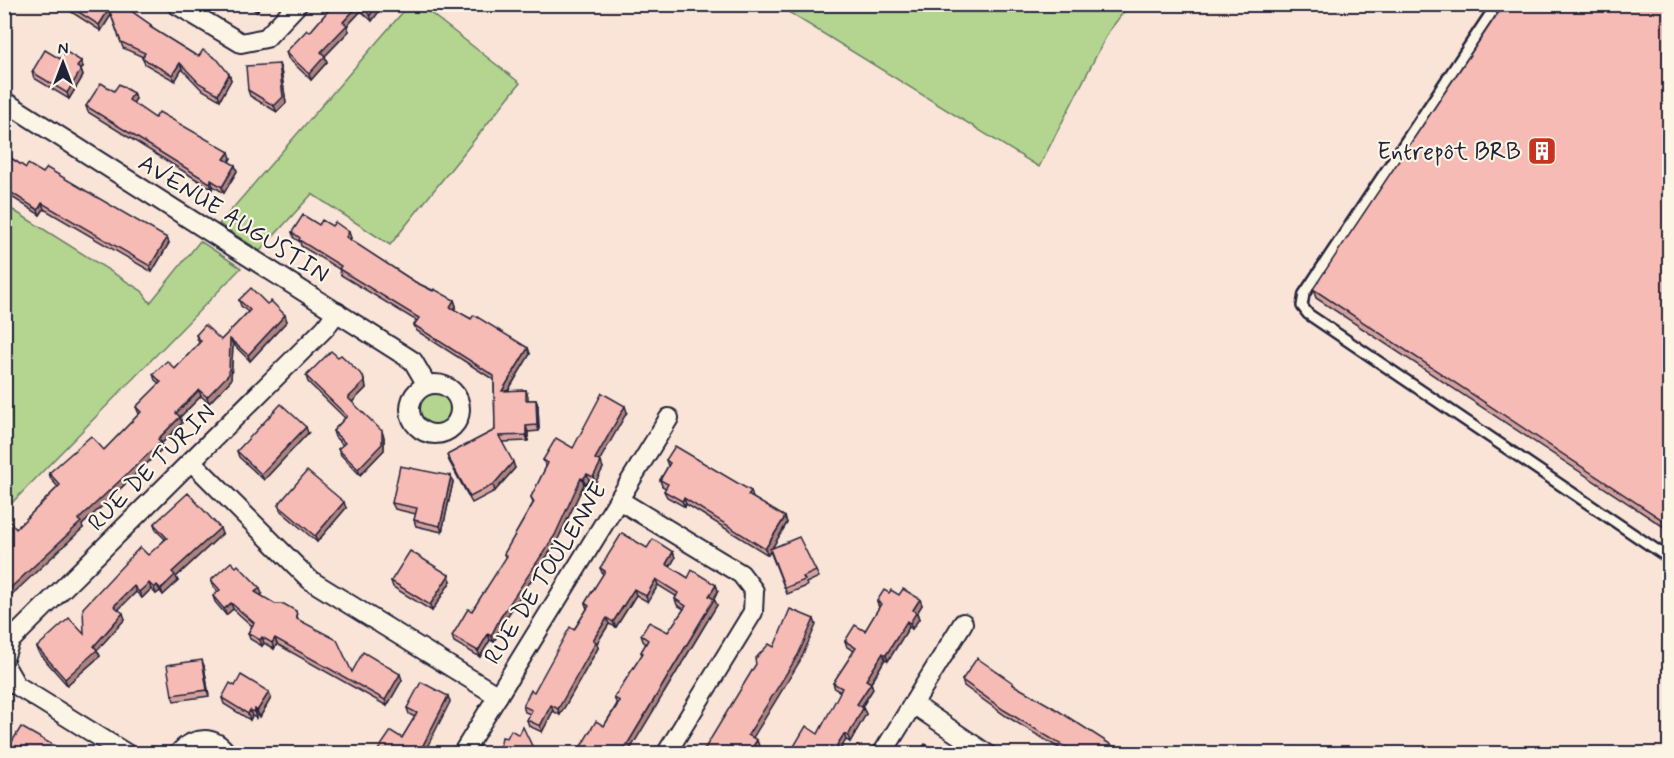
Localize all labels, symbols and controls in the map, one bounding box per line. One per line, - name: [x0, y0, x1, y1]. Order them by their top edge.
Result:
- north arrow: [33, 33, 93, 93]
- text: N: [58, 39, 68, 60]
- building icon: Entrepôt BRB: [1526, 135, 1558, 167]
- place label: Entrepôt BRB: [1377, 137, 1521, 168]
- street label: AVENUE AUGUSTIN: [132, 148, 334, 290]
- street label: RUE DE TURIN: [82, 398, 223, 539]
- street label: RUE DE TOULENNE: [478, 477, 615, 671]

